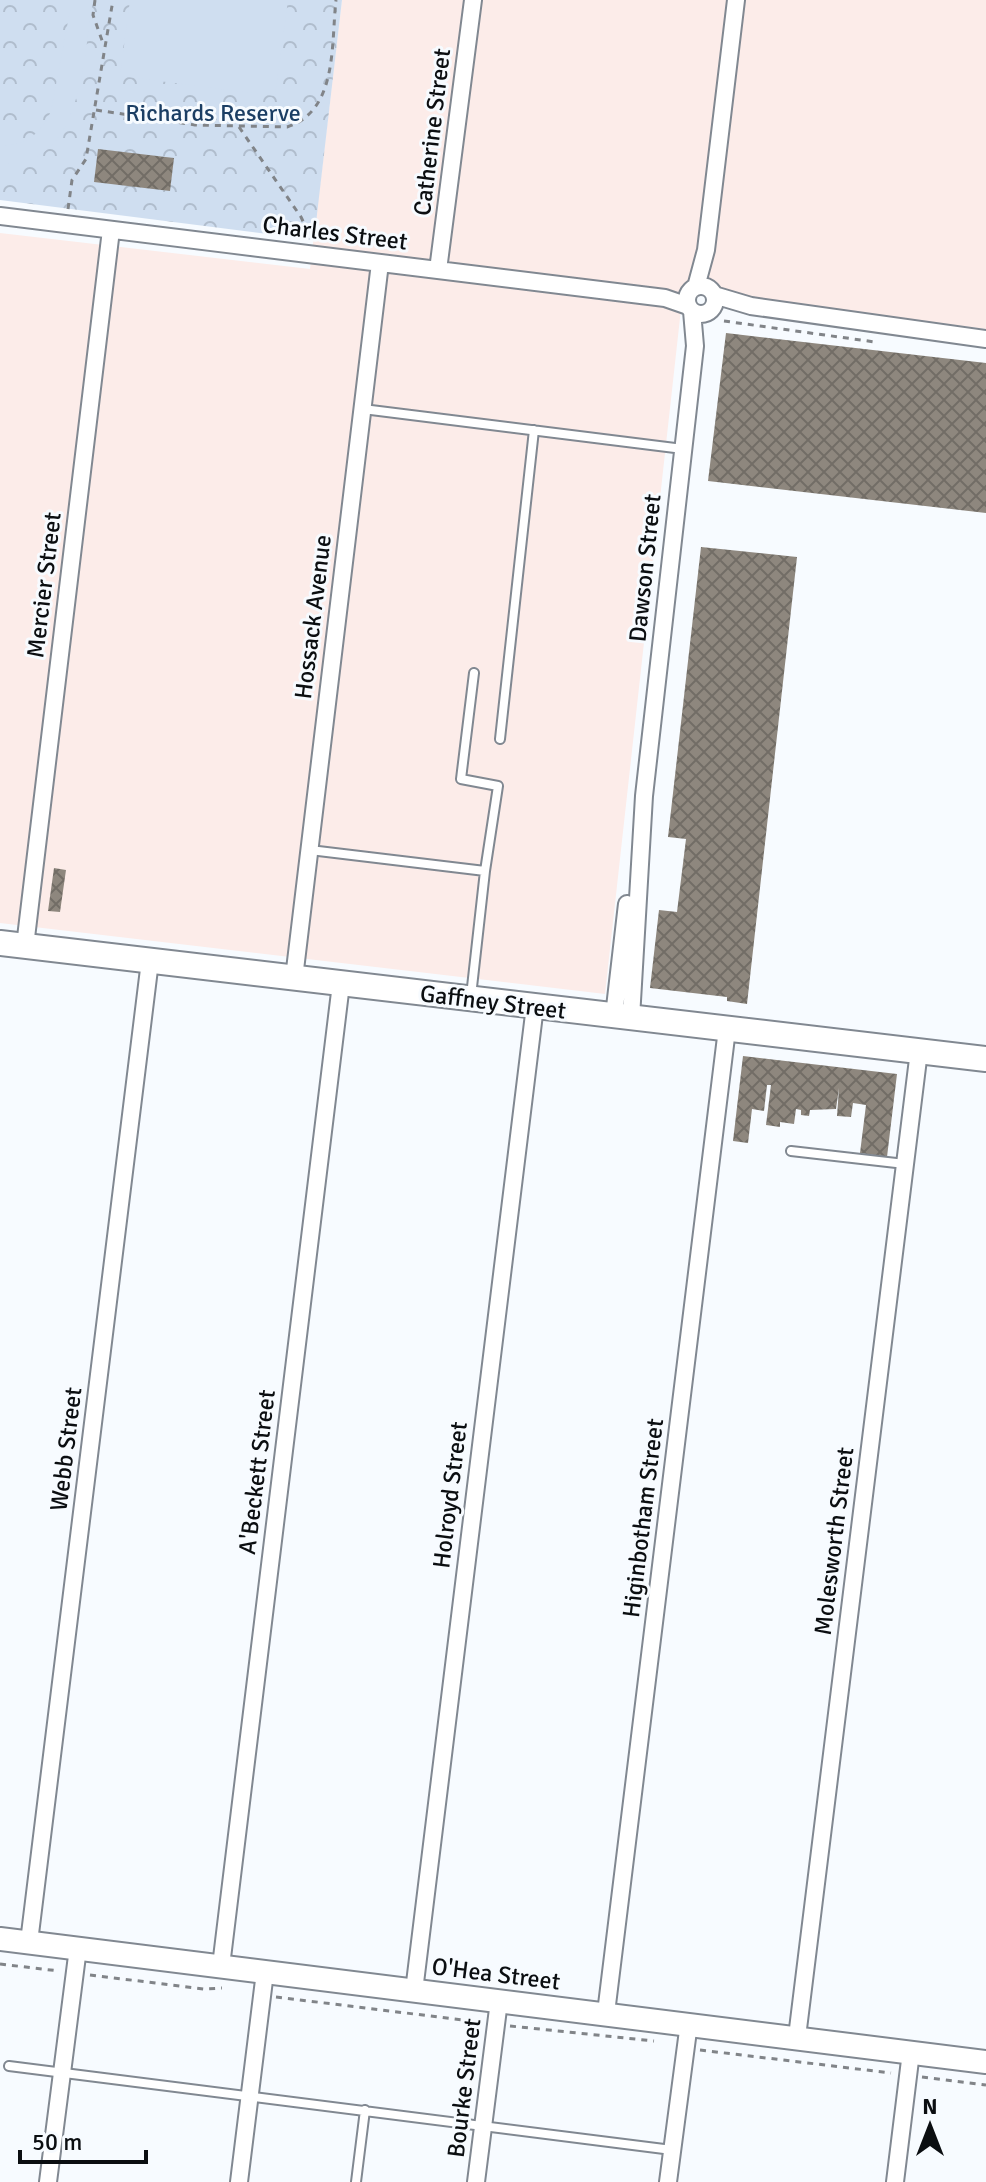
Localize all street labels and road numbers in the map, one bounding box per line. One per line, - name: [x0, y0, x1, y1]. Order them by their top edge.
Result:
- street label: Catherine Street: [407, 47, 457, 217]
- street label: Charles Street: [261, 209, 409, 257]
- street label: Dawson Street: [622, 493, 668, 643]
- street label: Mercier Street: [20, 510, 68, 660]
- street label: Hossack Avenue: [288, 533, 338, 701]
- street label: Gaffney Street: [418, 978, 568, 1026]
- street label: Webb Street: [44, 1385, 88, 1513]
- street label: A'Beckett Street: [232, 1388, 282, 1556]
- street label: Higinbotham Street: [616, 1417, 670, 1619]
- street label: Holroyd Street: [426, 1420, 474, 1570]
- street label: Molesworth Street: [808, 1445, 860, 1637]
- street label: O'Hea Street: [430, 1951, 562, 1997]
- street label: Bourke Street: [441, 2017, 487, 2159]

